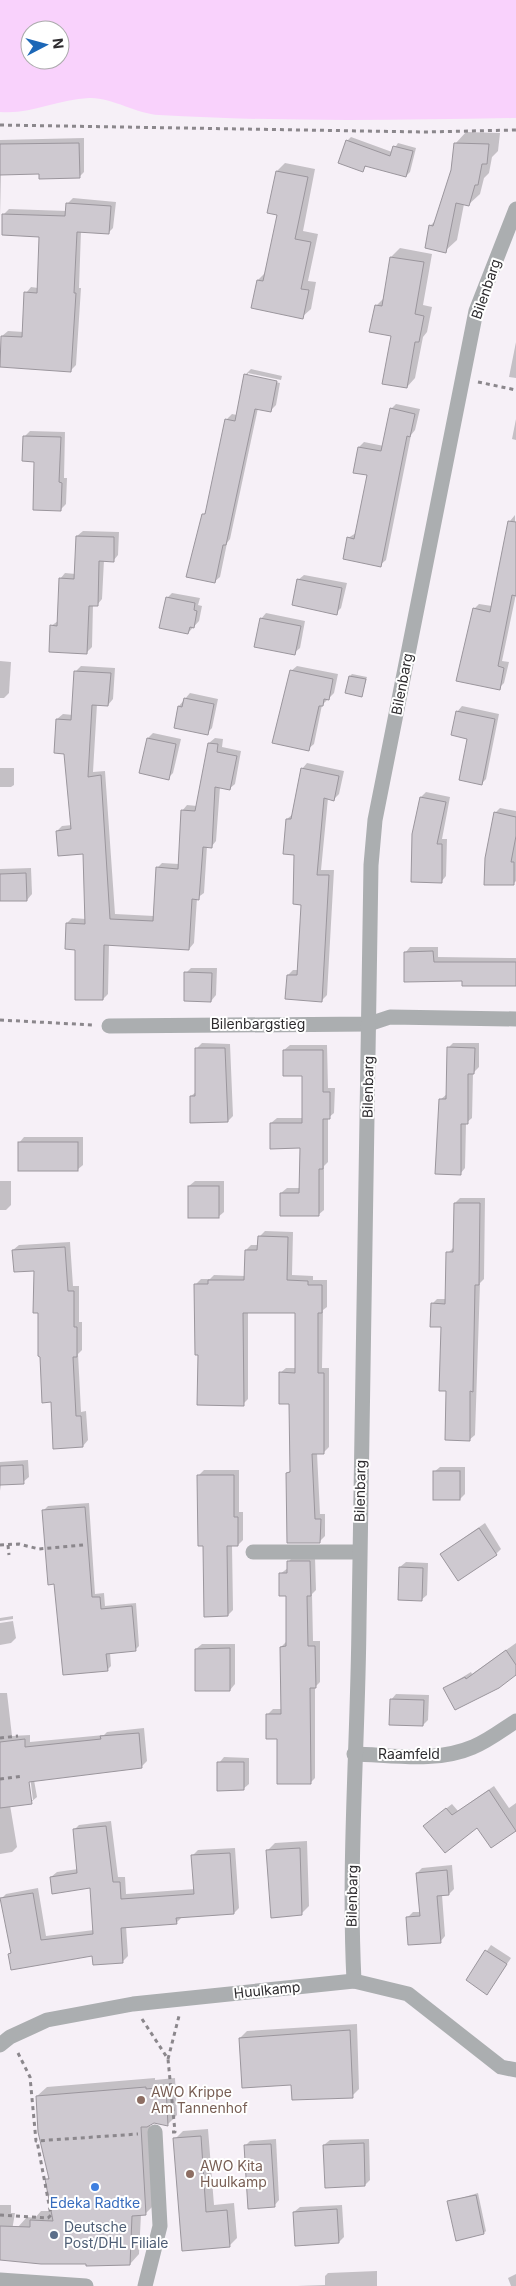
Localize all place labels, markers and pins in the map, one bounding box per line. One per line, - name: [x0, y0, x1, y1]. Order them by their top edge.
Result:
- place label: AWO Krippe Am Tannenhof: [151, 2083, 248, 2116]
- marker: AWO Krippe Am Tannenhof: [135, 2094, 147, 2106]
- place label: AWO Kita Huulkamp: [200, 2157, 267, 2190]
- marker: AWO Kita Huulkamp: [184, 2168, 196, 2180]
- marker: Edeka Radtke: [89, 2181, 101, 2193]
- place label: Edeka Radtke: [50, 2194, 140, 2211]
- place label: Deutsche Post/DHL Filiale: [64, 2218, 169, 2251]
- marker: Deutsche Post/DHL Filiale: [48, 2229, 60, 2241]

